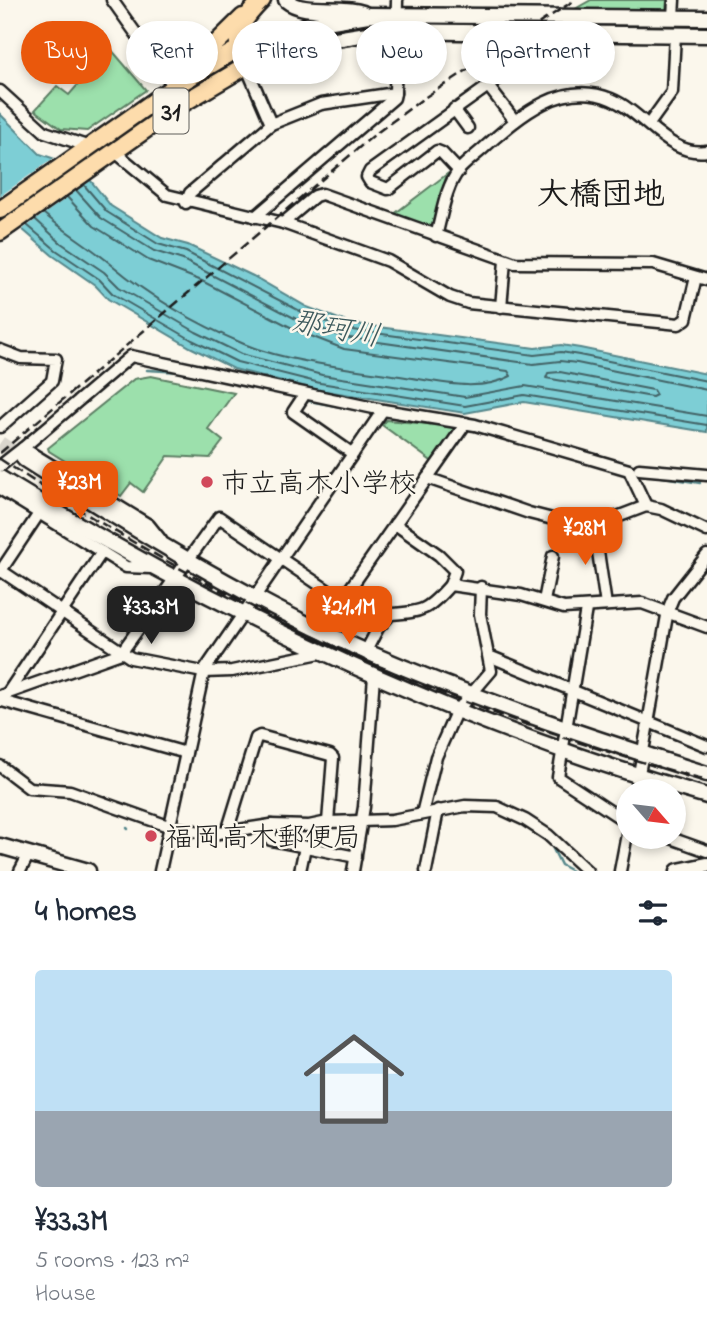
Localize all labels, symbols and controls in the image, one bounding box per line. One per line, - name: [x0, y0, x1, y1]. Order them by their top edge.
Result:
- chip: Buy: [21, 21, 112, 84]
- chip: Rent: [126, 21, 218, 84]
- chip: Filters: [232, 21, 342, 84]
- chip: New: [356, 21, 447, 84]
- chip: Apartment: [461, 21, 615, 84]
- road number: 31: [154, 88, 188, 134]
- district label: 大橋団地: [537, 173, 665, 220]
- water label: 那珂川: [287, 301, 384, 360]
- pin: ¥23M: [39, 462, 121, 521]
- place label: 市立高木小学校: [221, 465, 417, 506]
- text: ¥23M: [58, 467, 102, 500]
- marker: 市立高木小学校: [199, 474, 215, 490]
- pin: ¥28M: [544, 508, 626, 567]
- text: ¥28M: [564, 513, 607, 546]
- pin: ¥33.3M: [94, 586, 208, 646]
- pin: ¥21.1M: [292, 586, 406, 646]
- text: ¥33.3M: [123, 592, 179, 625]
- text: ¥21.1M: [322, 592, 376, 625]
- north arrow: [616, 779, 686, 849]
- map controls: [616, 779, 686, 849]
- place label: 福岡高木郵便局: [165, 819, 361, 860]
- marker: 福岡高木郵便局: [143, 828, 159, 844]
- text: 4 homes: [35, 891, 137, 935]
- icon: filters: [634, 894, 672, 932]
- icon: home: [291, 1016, 417, 1142]
- text: ¥33.3M: [35, 1201, 108, 1245]
- text: 5 rooms · 123 m²: [35, 1245, 190, 1278]
- text: House: [35, 1278, 95, 1311]

